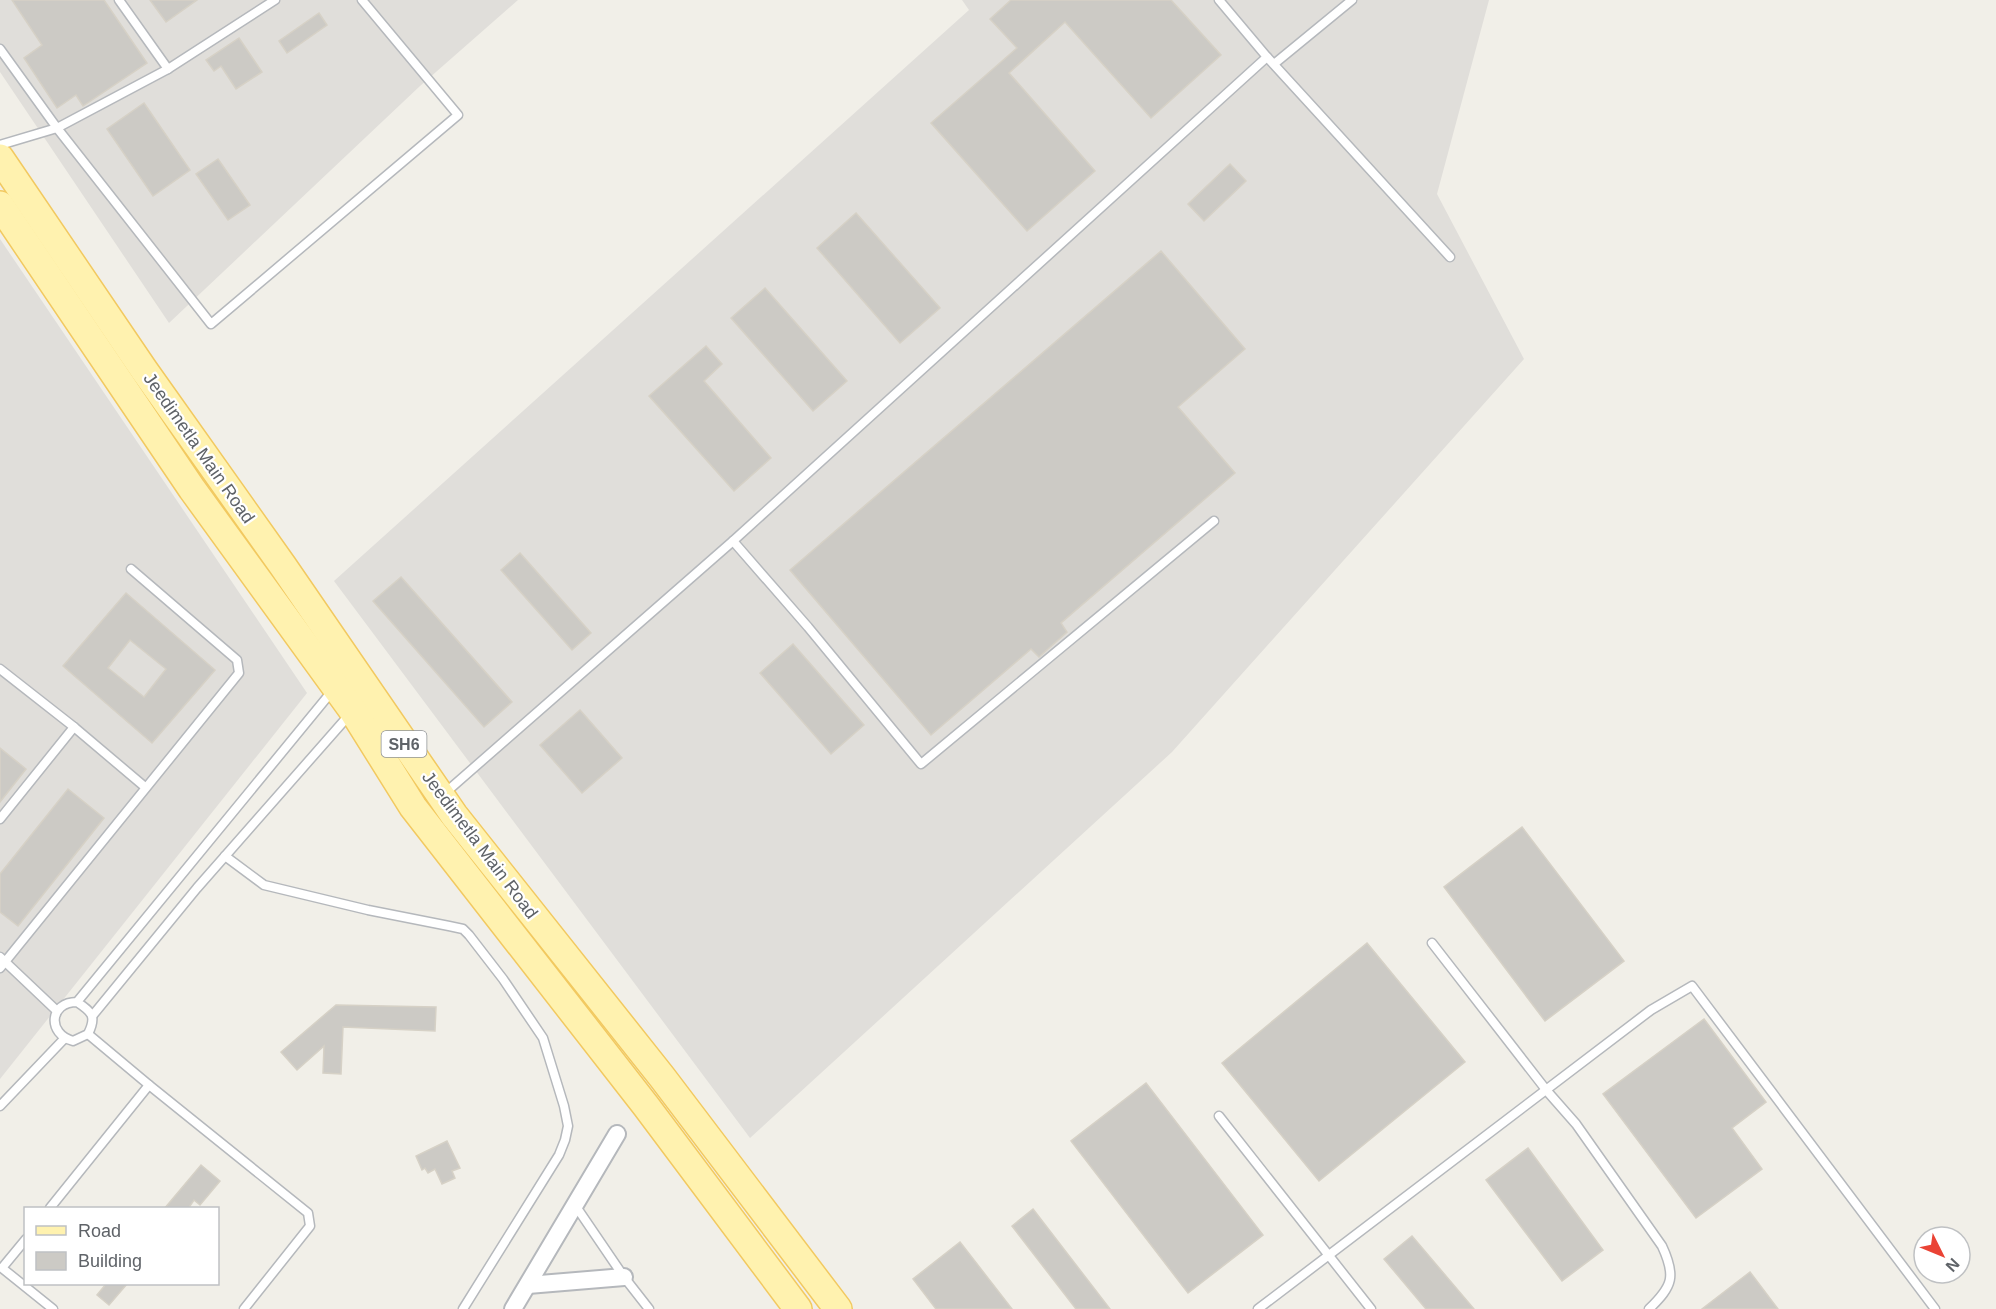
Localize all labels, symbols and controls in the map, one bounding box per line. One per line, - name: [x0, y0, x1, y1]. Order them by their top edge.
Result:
- street label: Jeedimetla Main Road: [139, 369, 259, 527]
- road number: SH6: [382, 731, 426, 757]
- street label: Jeedimetla Main Road: [418, 767, 542, 923]
- legend: [24, 1207, 219, 1285]
- text: Road: [78, 1221, 121, 1241]
- north arrow: [1912, 1225, 1972, 1285]
- text: Building: [78, 1251, 142, 1271]
- text: N: [1942, 1255, 1963, 1275]

